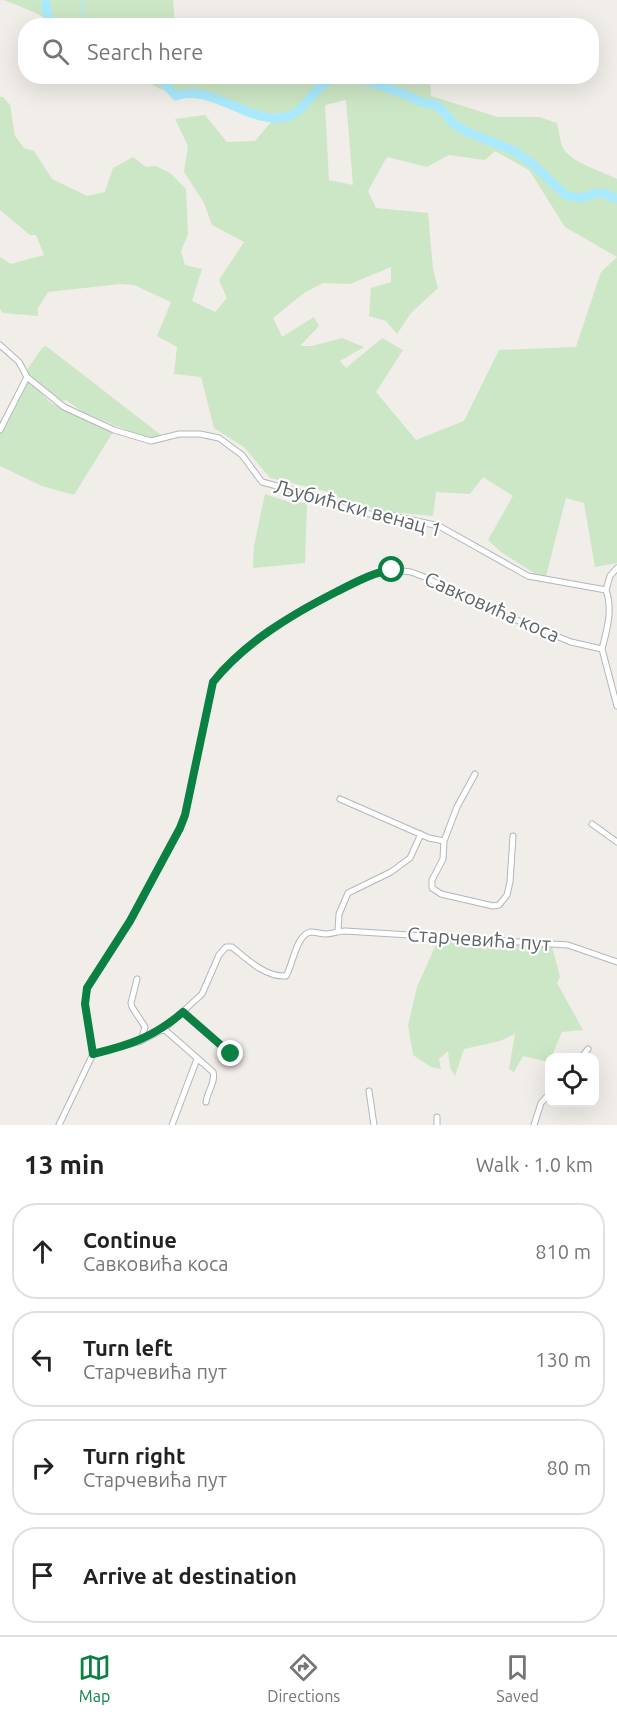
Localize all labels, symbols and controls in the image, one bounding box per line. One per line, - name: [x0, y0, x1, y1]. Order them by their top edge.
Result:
- search box: [18, 18, 599, 84]
- icon: search: [39, 35, 72, 68]
- text: Search here: [87, 39, 203, 64]
- street label: Љубићски венац 1: [272, 474, 445, 541]
- route start: [378, 556, 404, 582]
- street label: Савковића коса: [421, 566, 563, 647]
- street label: Старчевића пут: [406, 922, 552, 955]
- route end: [217, 1040, 243, 1066]
- map controls: [545, 1053, 599, 1107]
- button: locate: [545, 1053, 599, 1107]
- text: 13 min: [24, 1150, 104, 1179]
- text: Walk · 1.0 km: [476, 1153, 593, 1176]
- text: Continue: [83, 1227, 177, 1252]
- icon: ahead: [26, 1235, 59, 1268]
- text: 810 m: [535, 1240, 591, 1263]
- text: Савковића коса: [83, 1252, 229, 1275]
- text: Turn left: [83, 1335, 173, 1360]
- icon: left: [26, 1343, 59, 1376]
- text: 130 m: [535, 1348, 591, 1371]
- text: Старчевића пут: [83, 1360, 227, 1383]
- text: Turn right: [83, 1443, 185, 1468]
- icon: right: [26, 1451, 59, 1484]
- text: 80 m: [547, 1456, 591, 1479]
- text: Старчевића пут: [83, 1468, 227, 1491]
- icon: arrive: [26, 1559, 59, 1592]
- text: Arrive at destination: [83, 1563, 297, 1588]
- tab: Map: [78, 1651, 111, 1705]
- tab: Directions: [267, 1651, 340, 1705]
- tab: Saved: [496, 1651, 539, 1705]

